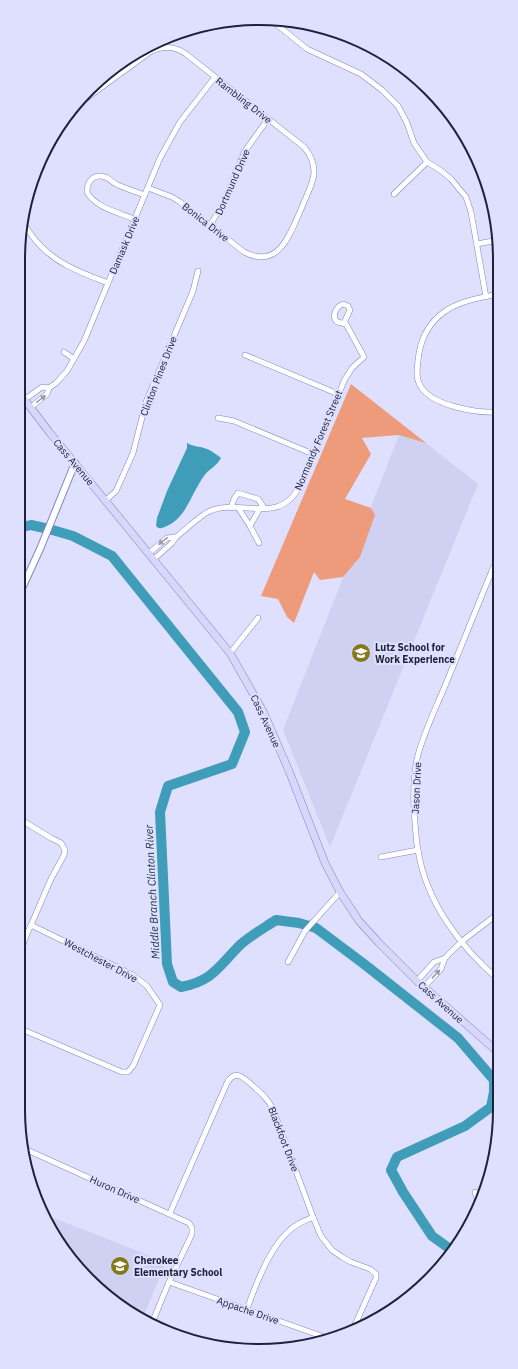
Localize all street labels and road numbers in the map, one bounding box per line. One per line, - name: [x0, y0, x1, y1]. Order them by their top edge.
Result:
- street label: Rambling Drive: [213, 74, 275, 127]
- street label: Dortmund Drive: [212, 147, 253, 217]
- street label: Bonica Drive: [180, 200, 232, 245]
- street label: Damask Drive: [106, 214, 143, 276]
- street label: Clinton Pines Drive: [137, 334, 180, 418]
- street label: Normandy Forest Street: [291, 388, 346, 492]
- street label: Cass Avenue: [50, 436, 97, 489]
- street label: Cass Avenue: [248, 693, 284, 750]
- street label: Jason Drive: [409, 761, 424, 814]
- street label: Westchester Drive: [62, 936, 140, 986]
- street label: Cass Avenue: [415, 978, 467, 1027]
- street label: Blackfoot Drive: [265, 1105, 302, 1174]
- street label: Huron Drive: [88, 1173, 142, 1206]
- street label: Appache Drive: [215, 1294, 281, 1327]

